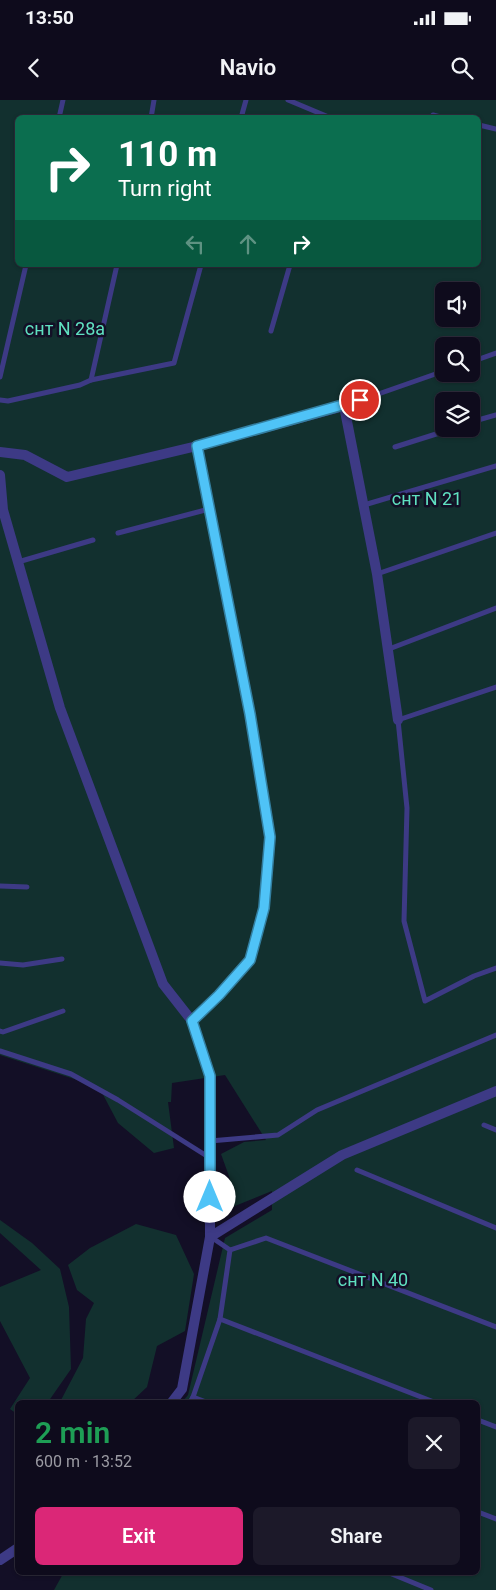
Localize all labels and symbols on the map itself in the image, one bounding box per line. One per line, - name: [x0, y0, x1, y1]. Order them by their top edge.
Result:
- park label: снт N 28а: [25, 318, 105, 339]
- pin: [339, 379, 381, 421]
- park label: снт N 21: [392, 488, 462, 509]
- position arrow: [183, 1170, 235, 1222]
- park label: снт N 40: [338, 1269, 408, 1290]

